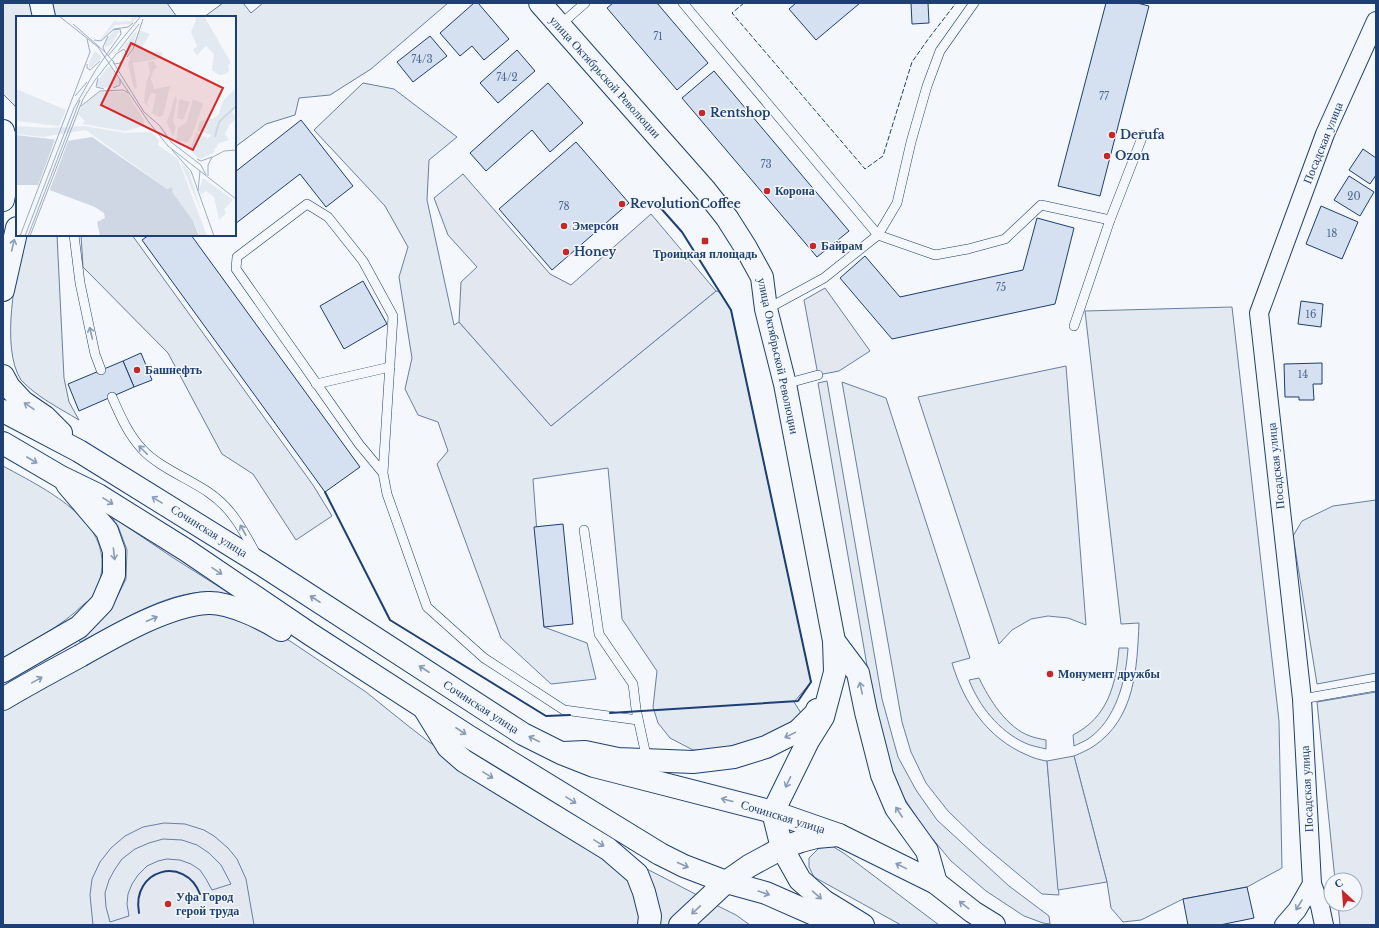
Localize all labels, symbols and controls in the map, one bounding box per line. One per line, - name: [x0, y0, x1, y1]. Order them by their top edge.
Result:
- street label: улица Октябрьской Революции: [546, 12, 665, 141]
- inset map: [16, 16, 236, 236]
- house number: 71: [653, 30, 663, 43]
- house number: 74/3: [411, 53, 433, 66]
- house number: 74/2: [496, 71, 518, 84]
- house number: 77: [1099, 90, 1110, 103]
- street label: Посадская улица: [1299, 99, 1346, 186]
- place label: Rentshop: [710, 105, 770, 120]
- marker: Rentshop: [697, 108, 707, 118]
- place label: Derufa: [1120, 127, 1165, 142]
- marker: Derufa: [1107, 130, 1117, 140]
- place label: Ozon: [1115, 148, 1150, 163]
- marker: Ozon: [1102, 151, 1112, 161]
- house number: 73: [760, 158, 772, 171]
- place label: Корона: [775, 183, 815, 198]
- marker: Корона: [762, 186, 772, 196]
- house number: 20: [1347, 190, 1361, 203]
- place label: RevolutionCoffee: [630, 196, 741, 211]
- marker: RevolutionCoffee: [617, 199, 627, 209]
- house number: 78: [558, 200, 570, 213]
- place label: Эмерсон: [572, 218, 619, 233]
- marker: Эмерсон: [559, 221, 569, 231]
- house number: 18: [1327, 227, 1337, 240]
- marker: Троицкая площадь: [700, 236, 710, 246]
- place label: Байрам: [821, 238, 863, 253]
- one-way arrow: [10, 239, 18, 252]
- marker: Байрам: [808, 241, 818, 251]
- place label: Honey: [574, 244, 617, 259]
- place label: Троицкая площадь: [653, 246, 758, 261]
- marker: Honey: [561, 247, 571, 257]
- street label: улица Октябрьской Революции: [755, 276, 803, 436]
- house number: 75: [996, 281, 1007, 294]
- house number: 16: [1306, 308, 1316, 321]
- one-way arrow: [86, 327, 94, 340]
- place label: Башнефть: [145, 362, 203, 377]
- marker: Башнефть: [132, 365, 142, 375]
- house number: 14: [1298, 368, 1308, 381]
- one-way arrow: [24, 402, 35, 410]
- street label: Посадская улица: [1263, 421, 1287, 510]
- one-way arrow: [138, 445, 148, 454]
- one-way arrow: [26, 456, 38, 464]
- one-way arrow: [151, 495, 163, 503]
- one-way arrow: [102, 497, 114, 505]
- street label: Сочинская улица: [168, 501, 251, 560]
- one-way arrow: [238, 524, 246, 536]
- one-way arrow: [110, 547, 117, 560]
- one-way arrow: [211, 567, 222, 575]
- one-way arrow: [310, 595, 321, 603]
- one-way arrow: [145, 615, 157, 623]
- one-way arrow: [418, 665, 430, 673]
- place label: Монумент дружбы: [1058, 666, 1160, 681]
- marker: Монумент дружбы: [1045, 669, 1055, 679]
- one-way arrow: [31, 675, 43, 683]
- street label: Сочинская улица: [441, 676, 523, 737]
- one-way arrow: [856, 682, 864, 695]
- one-way arrow: [455, 727, 466, 735]
- one-way arrow: [784, 732, 796, 739]
- one-way arrow: [528, 735, 540, 742]
- street label: Посадская улица: [1297, 745, 1316, 833]
- one-way arrow: [482, 771, 493, 779]
- one-way arrow: [784, 776, 791, 788]
- one-way arrow: [565, 796, 576, 804]
- one-way arrow: [721, 796, 734, 804]
- street label: Сочинская улица: [739, 797, 828, 837]
- one-way arrow: [895, 807, 903, 818]
- one-way arrow: [593, 840, 605, 848]
- one-way arrow: [895, 861, 907, 869]
- one-way arrow: [677, 862, 689, 869]
- north arrow: [1323, 872, 1363, 912]
- text: С: [1332, 875, 1345, 891]
- place label: Уфа Город герой труда: [176, 889, 239, 918]
- one-way arrow: [757, 890, 770, 897]
- one-way arrow: [812, 890, 822, 900]
- marker: Уфа Город герой труда: [163, 899, 173, 909]
- one-way arrow: [1295, 899, 1303, 911]
- one-way arrow: [958, 901, 969, 909]
- one-way arrow: [691, 905, 701, 915]

